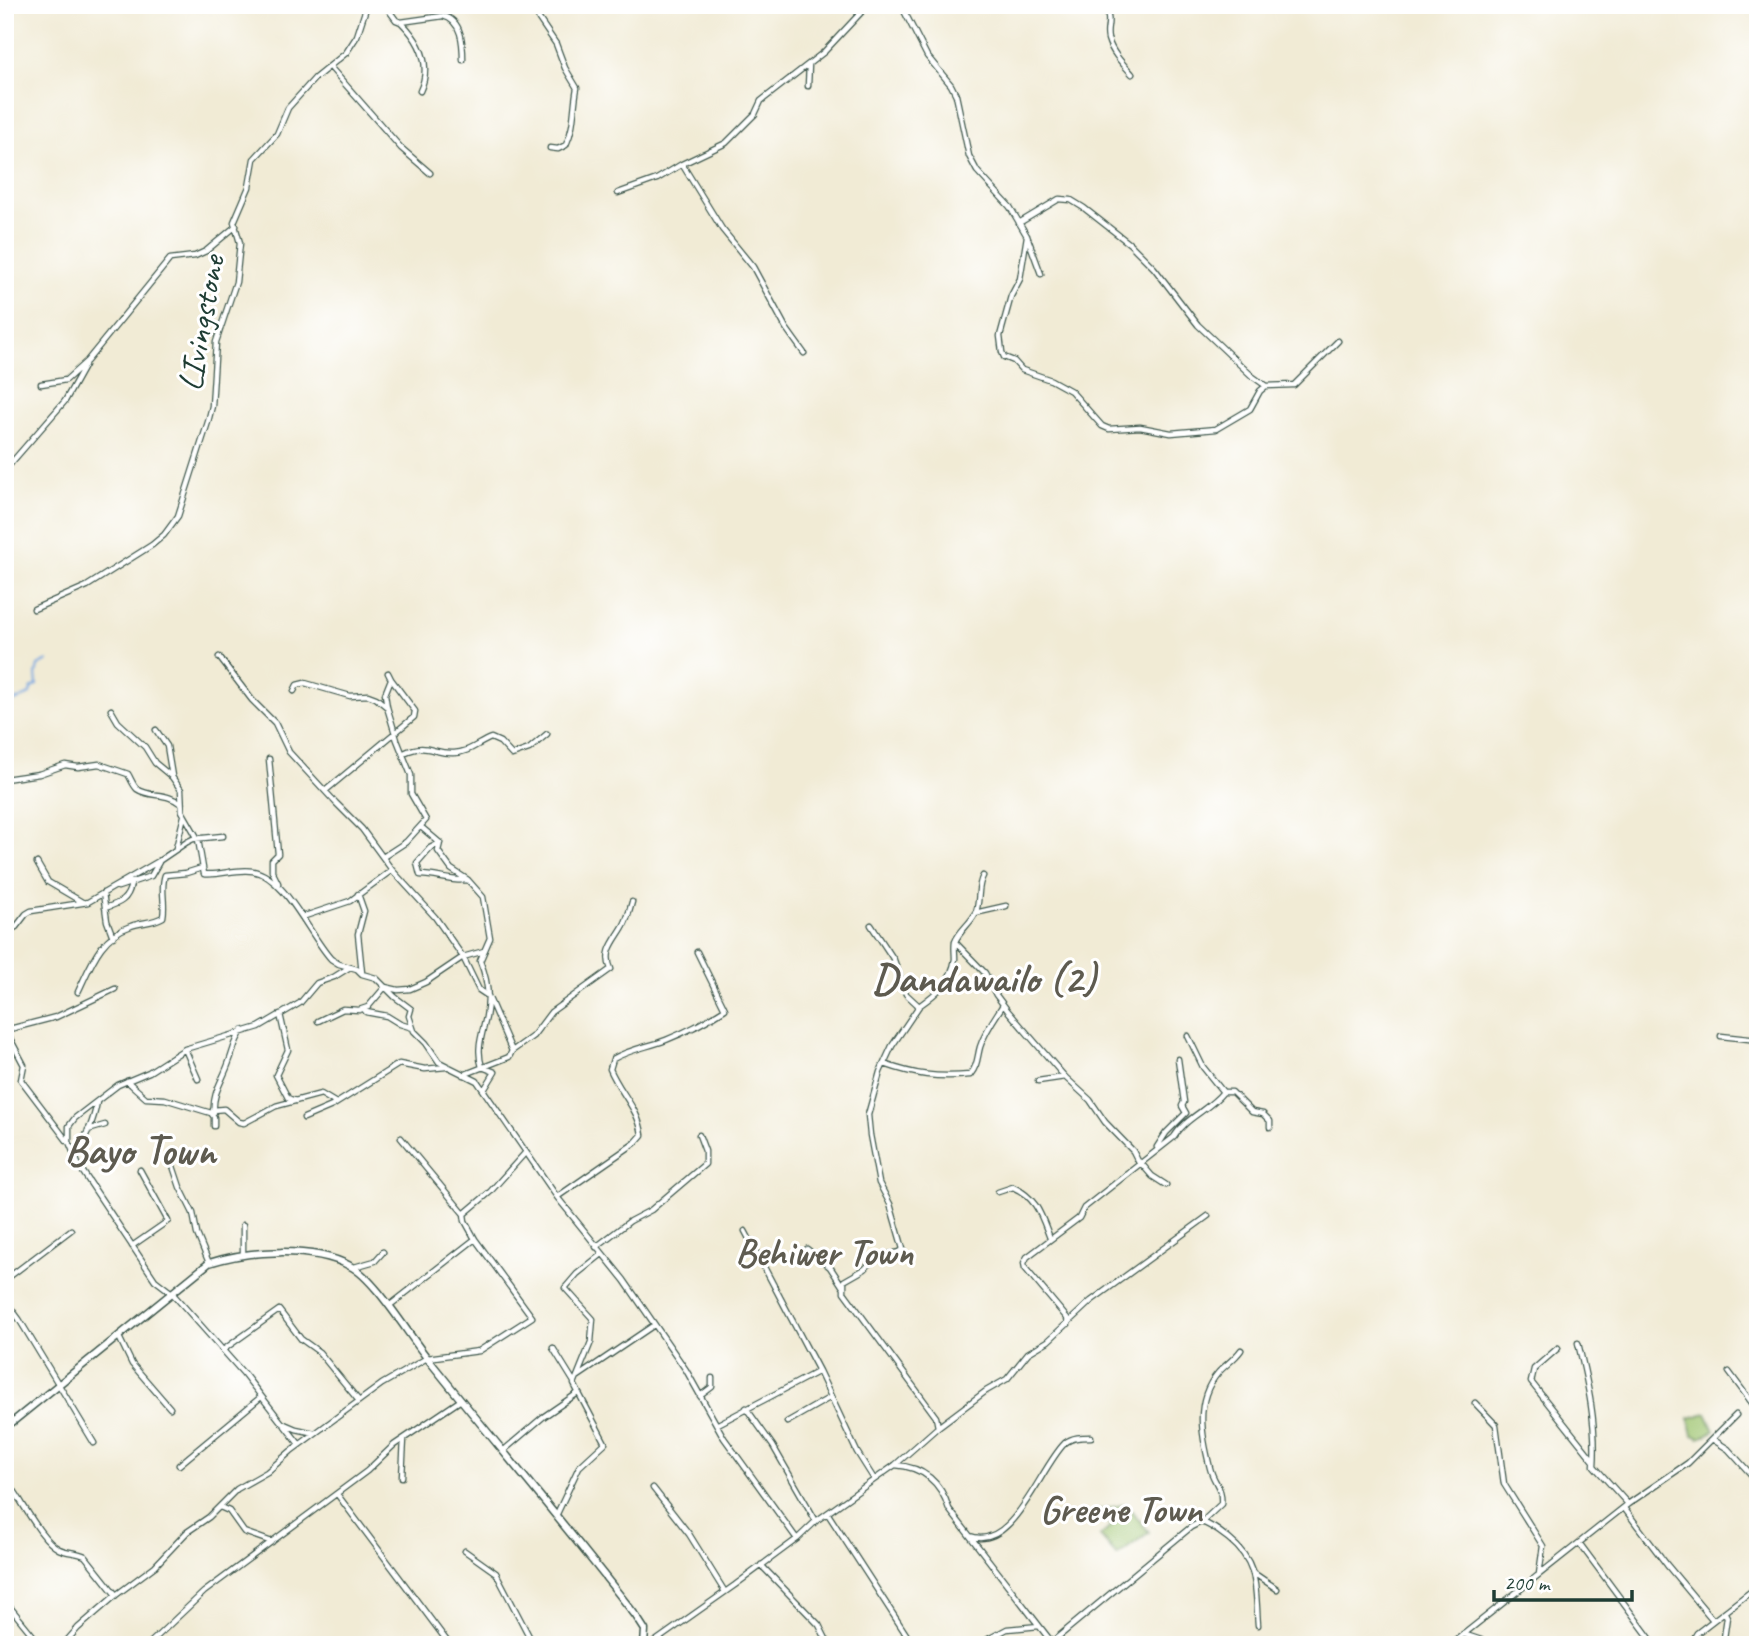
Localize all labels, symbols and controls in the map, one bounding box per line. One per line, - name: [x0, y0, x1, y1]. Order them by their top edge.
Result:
- street label: LIvingstone: [167, 249, 235, 394]
- district label: Dandawailo (2): [872, 952, 1099, 1005]
- district label: Bayo Town: [64, 1124, 218, 1177]
- district label: Behiwer Town: [735, 1229, 914, 1276]
- district label: Greene Town: [1040, 1486, 1204, 1533]
- scale bar: [1494, 1559, 1632, 1603]
- text: 200 m: [1504, 1570, 1551, 1596]

